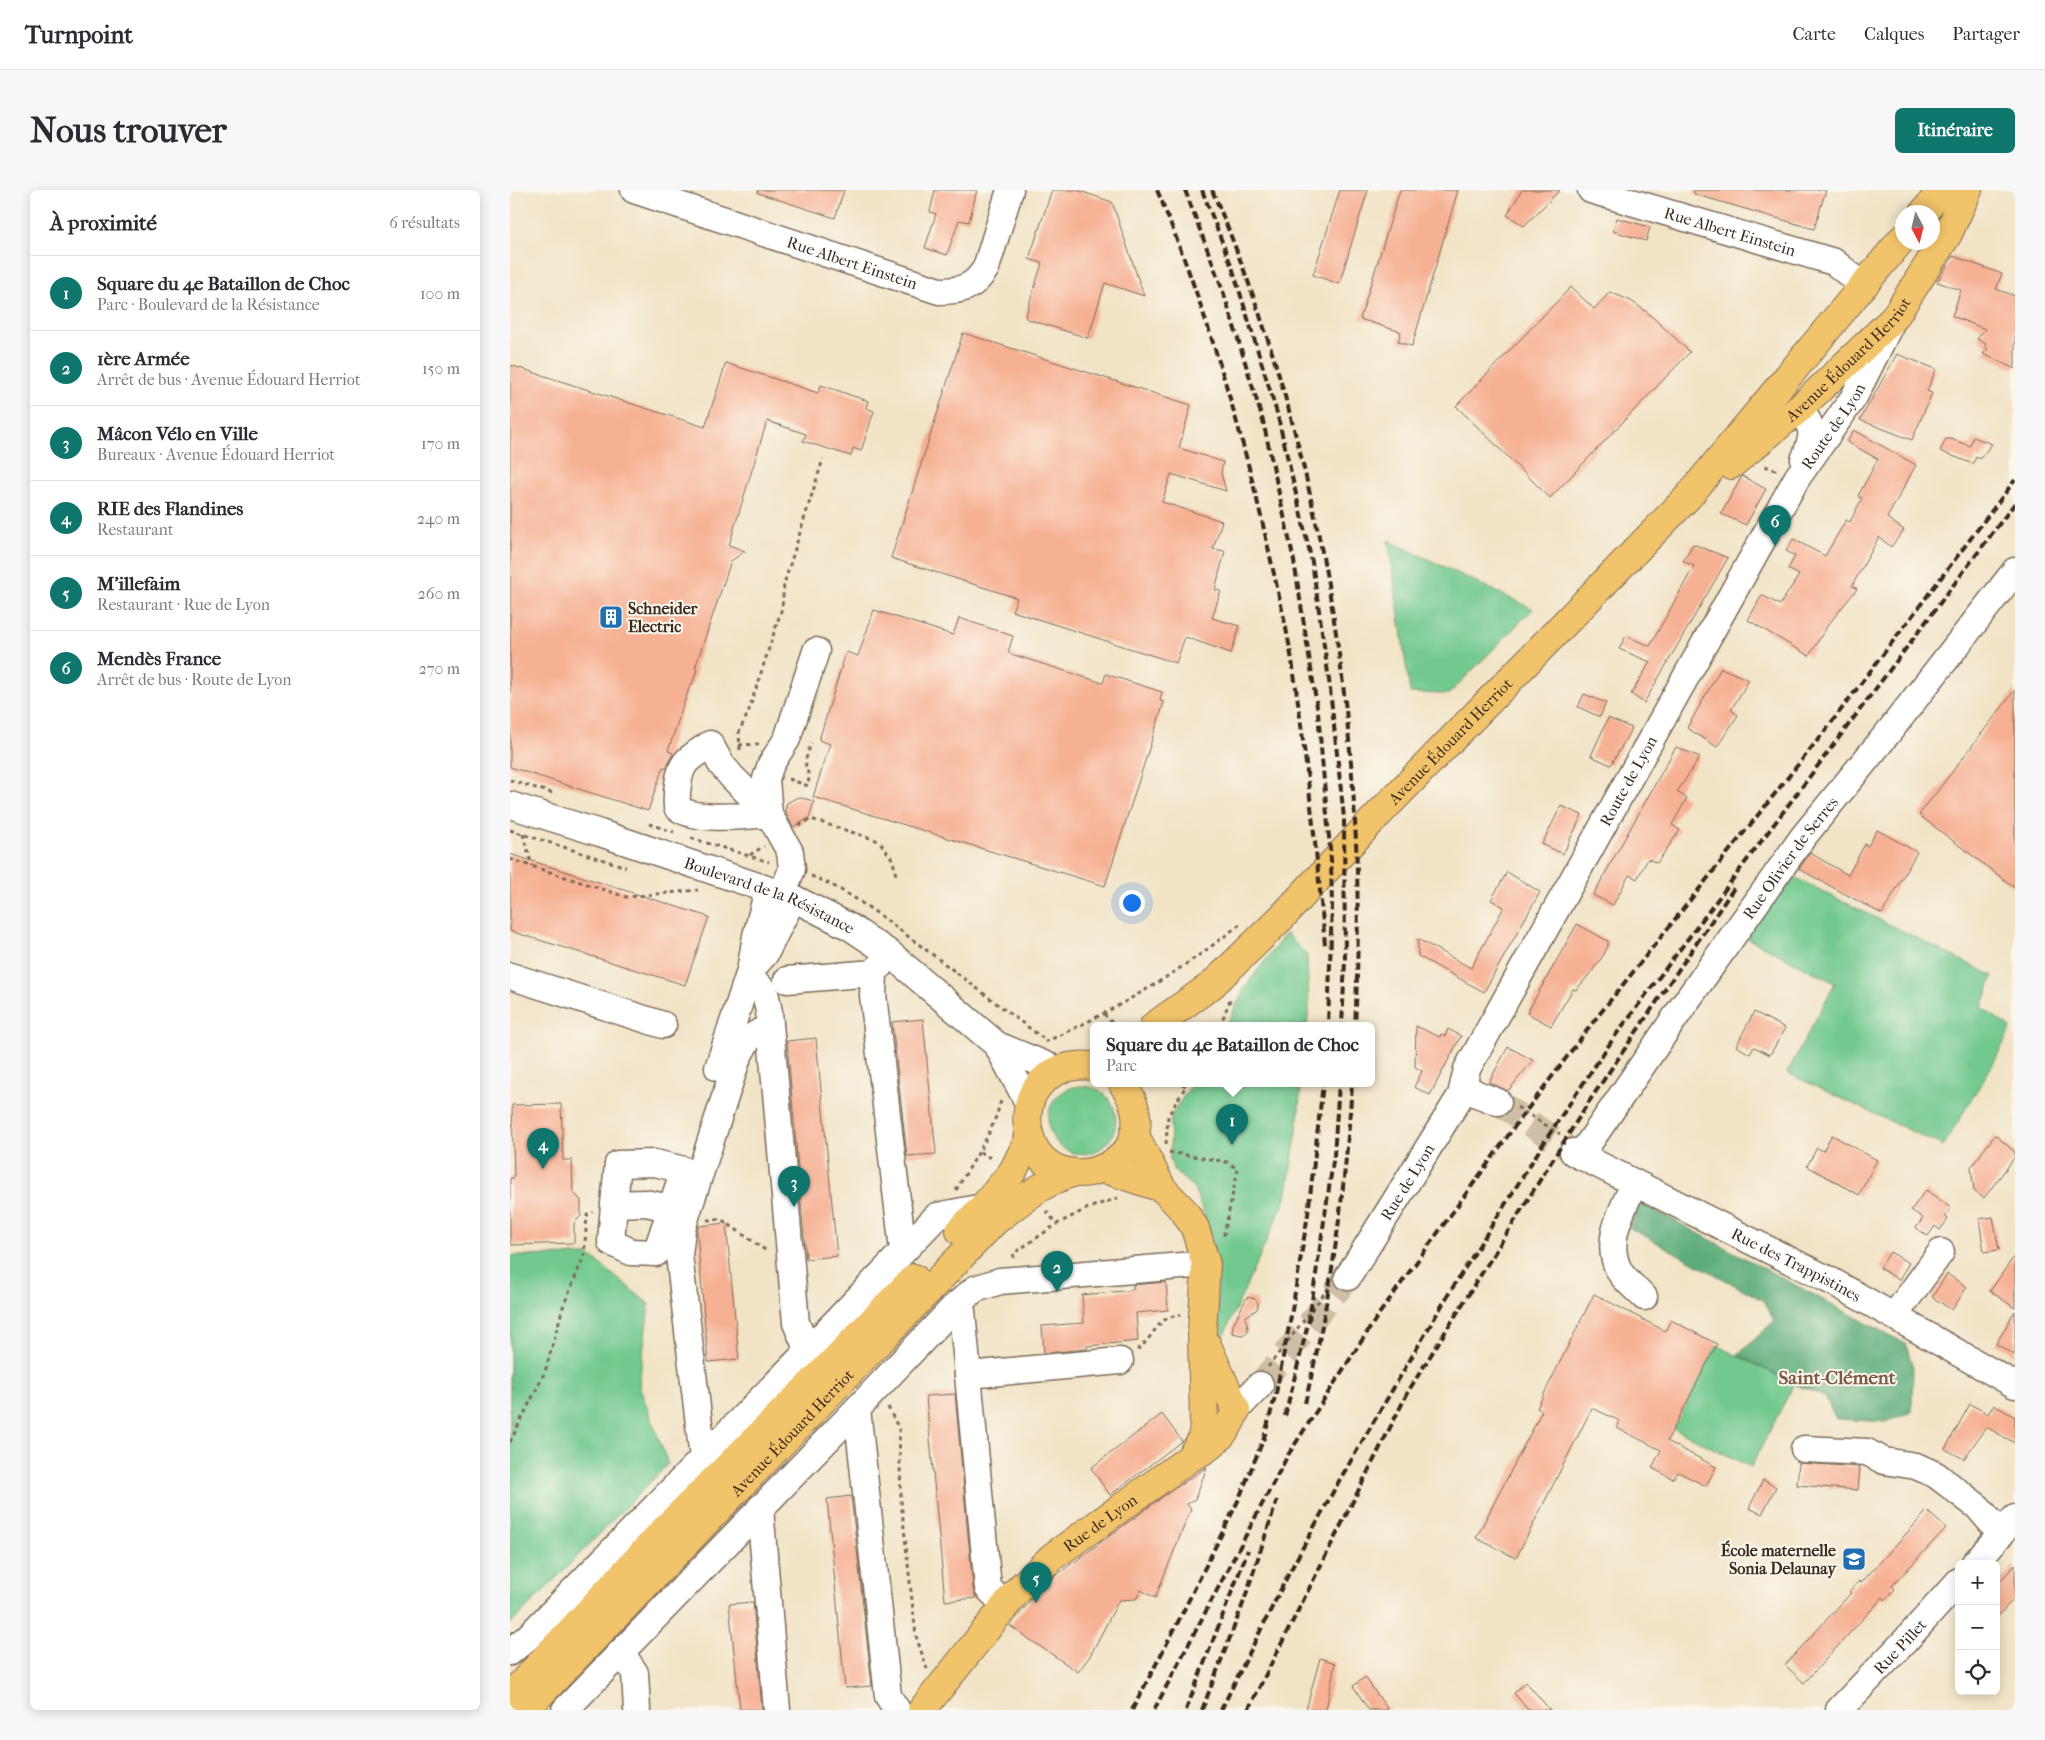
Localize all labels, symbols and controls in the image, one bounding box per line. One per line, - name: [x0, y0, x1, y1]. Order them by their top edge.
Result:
- text: Turnpoint: [25, 21, 133, 49]
- text: Carte: [1793, 24, 1836, 45]
- text: Calques: [1864, 24, 1924, 45]
- text: Partager: [1952, 24, 2020, 45]
- button: Itinéraire: [1895, 108, 2015, 153]
- text: Nous trouver: [30, 110, 227, 151]
- street label: Rue Albert Einstein: [1662, 203, 1799, 260]
- north arrow: [1895, 205, 1940, 250]
- text: À proximité: [50, 211, 157, 235]
- text: 6 résultats: [389, 213, 460, 232]
- street label: Rue Albert Einstein: [785, 232, 920, 293]
- text: Square du 4e Bataillon de Choc: [97, 273, 350, 295]
- text: 1: [63, 284, 69, 303]
- text: 100 m: [420, 284, 460, 303]
- street label: Avenue Édouard Herriot: [1781, 294, 1915, 427]
- text: Parc · Boulevard de la Résistance: [97, 295, 320, 314]
- text: 1ère Armée: [97, 348, 190, 370]
- text: 2: [62, 359, 70, 378]
- text: 150 m: [422, 359, 460, 378]
- text: Arrêt de bus · Avenue Édouard Herriot: [97, 370, 360, 389]
- street label: Route de Lyon: [1797, 380, 1870, 473]
- text: Mâcon Vélo en Ville: [97, 423, 258, 445]
- text: 3: [63, 434, 69, 453]
- text: 170 m: [421, 434, 460, 453]
- text: Bureaux · Avenue Édouard Herriot: [97, 445, 335, 464]
- text: RIE des Flandines: [97, 498, 243, 520]
- pin: 6: [1759, 505, 1791, 546]
- text: 4: [61, 509, 71, 528]
- text: 240 m: [417, 509, 460, 528]
- text: Restaurant: [97, 520, 173, 539]
- text: M'illefaim: [97, 573, 180, 595]
- text: 5: [63, 584, 69, 603]
- text: 260 m: [418, 584, 460, 603]
- text: Restaurant · Rue de Lyon: [97, 595, 270, 614]
- place label: Schneider Electric: [628, 599, 699, 636]
- building icon: Schneider Electric: [598, 604, 624, 630]
- text: Mendès France: [97, 648, 221, 670]
- text: 6: [62, 659, 70, 678]
- text: 270 m: [419, 659, 460, 678]
- text: Arrêt de bus · Route de Lyon: [97, 670, 292, 689]
- street label: Avenue Édouard Herriot: [1384, 674, 1516, 809]
- street label: Route de Lyon: [1596, 732, 1661, 829]
- street label: Rue Olivier de Serres: [1739, 793, 1842, 923]
- street label: Boulevard de la Résistance: [682, 853, 859, 938]
- your location: [1119, 890, 1145, 916]
- popup: [1090, 1022, 1375, 1087]
- text: Square du 4e Bataillon de Choc: [1106, 1034, 1359, 1056]
- text: Parc: [1106, 1056, 1137, 1075]
- pin: 1: [1216, 1104, 1248, 1145]
- pin: 4: [527, 1128, 559, 1169]
- street label: Rue de Lyon: [1377, 1140, 1439, 1224]
- pin: 3: [778, 1166, 810, 1207]
- street label: Rue des Trappistines: [1728, 1224, 1864, 1306]
- pin: 2: [1041, 1251, 1073, 1292]
- street label: Avenue Édouard Herriot: [726, 1365, 858, 1501]
- district label: Saint-Clément: [1779, 1367, 1896, 1389]
- street label: Rue de Lyon: [1059, 1490, 1141, 1556]
- place label: École maternelle Sonia Delaunay: [1721, 1540, 1837, 1579]
- school or university icon: École maternelle Sonia Delaunay: [1841, 1546, 1867, 1572]
- map controls: [1955, 1560, 2000, 1695]
- button: +: [1955, 1560, 2000, 1605]
- pin: 5: [1020, 1562, 1052, 1603]
- button: −: [1955, 1605, 2000, 1650]
- street label: Rue Pillet: [1870, 1615, 1931, 1678]
- button: locate: [1955, 1650, 2000, 1695]

